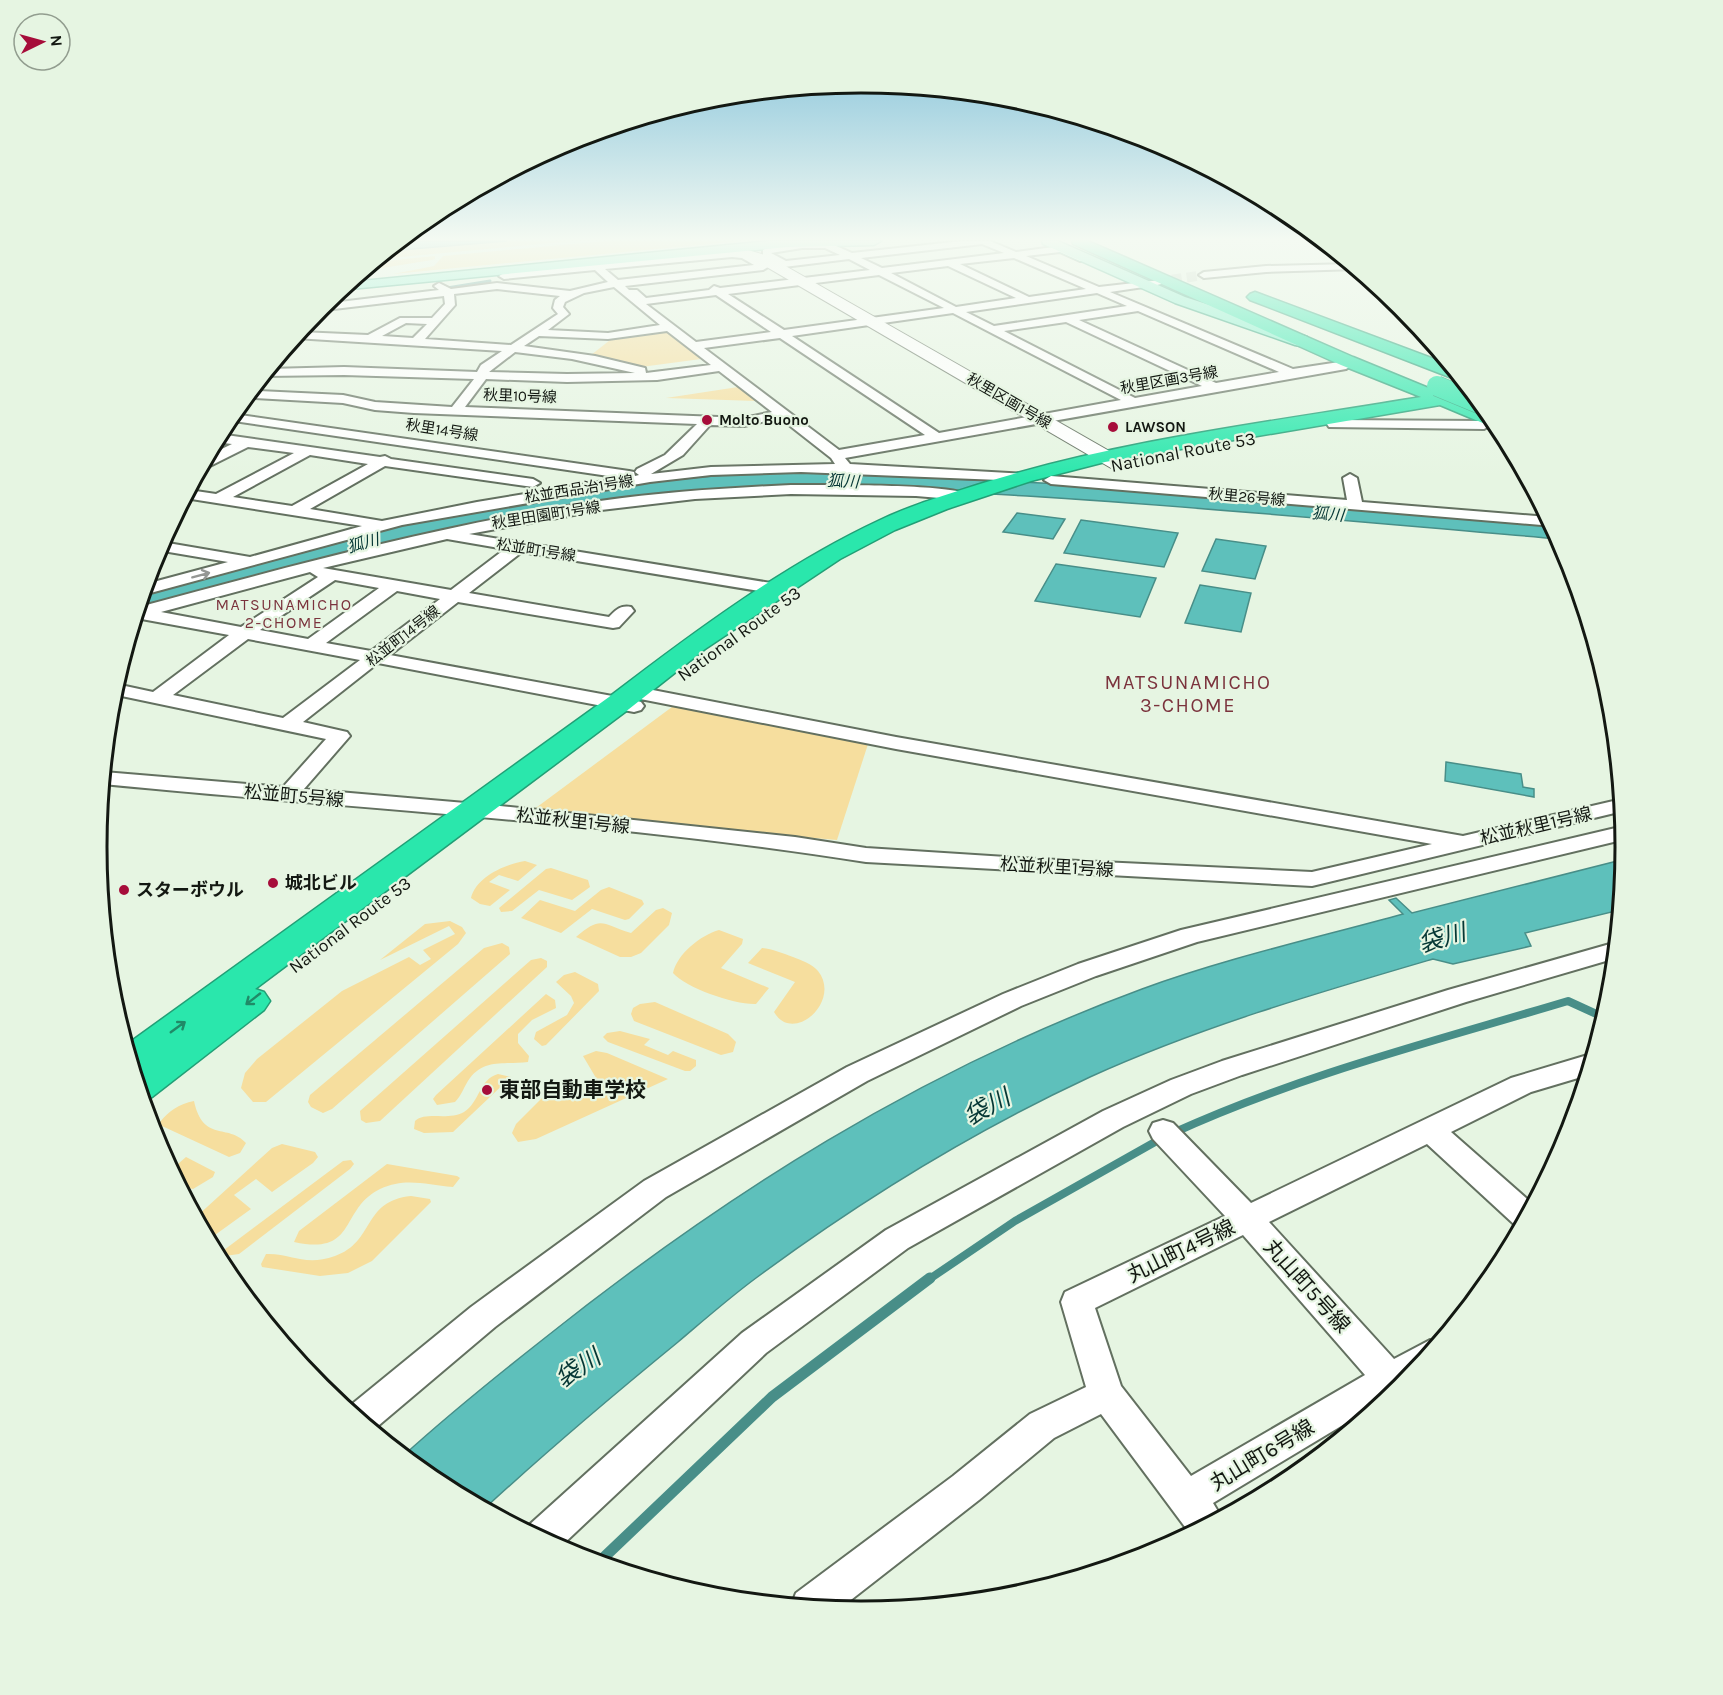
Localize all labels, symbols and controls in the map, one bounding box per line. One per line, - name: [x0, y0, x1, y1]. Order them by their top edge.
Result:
- north arrow: [12, 12, 72, 72]
- text: N: [46, 34, 66, 47]
- street label: 秋里区画3号線: [1119, 363, 1219, 397]
- street label: 秋里区画1号線: [963, 369, 1055, 433]
- street label: 秋里10号線: [483, 386, 557, 406]
- place label: Molto Buono: [719, 411, 809, 429]
- marker: Molto Buono: [700, 413, 714, 427]
- street label: 秋里14号線: [404, 415, 480, 445]
- place label: LAWSON: [1125, 418, 1186, 436]
- marker: LAWSON: [1106, 420, 1120, 434]
- street label: National Route 53: [1109, 427, 1257, 477]
- water label: 狐川: [827, 471, 861, 491]
- street label: 松並西品治1号線: [523, 472, 635, 506]
- street label: 秋里26号線: [1208, 485, 1286, 509]
- street label: 秋里田園町1号線: [490, 498, 602, 532]
- water label: 狐川: [1311, 503, 1347, 525]
- water label: 狐川: [345, 529, 383, 556]
- street label: 松並町1号線: [495, 535, 577, 565]
- one-way arrow: [191, 568, 210, 580]
- street label: National Route 53: [673, 582, 805, 686]
- district label: MATSUNAMICHO 2-CHOME: [215, 595, 353, 632]
- street label: 松並町14号線: [363, 602, 443, 670]
- district label: MATSUNAMICHO 3-CHOME: [1104, 671, 1272, 717]
- street label: 松並町5号線: [243, 781, 345, 811]
- street label: 松並秋里1号線: [1478, 802, 1594, 850]
- street label: 松並秋里1号線: [515, 804, 631, 838]
- street label: 松並秋里1号線: [1000, 853, 1114, 881]
- place label: 城北ビル: [285, 872, 357, 894]
- street label: National Route 53: [285, 872, 415, 978]
- marker: 城北ビル: [266, 876, 280, 890]
- place label: スターボウル: [136, 879, 244, 901]
- marker: スターボウル: [117, 883, 131, 897]
- water label: 袋川: [1415, 917, 1472, 958]
- one-way arrow: [245, 993, 261, 1006]
- one-way arrow: [170, 1021, 186, 1033]
- place label: 東部自動車学校: [499, 1078, 646, 1102]
- water label: 袋川: [959, 1082, 1017, 1131]
- marker: 東部自動車学校: [480, 1083, 494, 1097]
- street label: 丸山町4号線: [1123, 1215, 1239, 1287]
- street label: 丸山町5号線: [1259, 1235, 1355, 1337]
- water label: 袋川: [550, 1341, 608, 1393]
- street label: 丸山町6号線: [1206, 1415, 1318, 1495]

